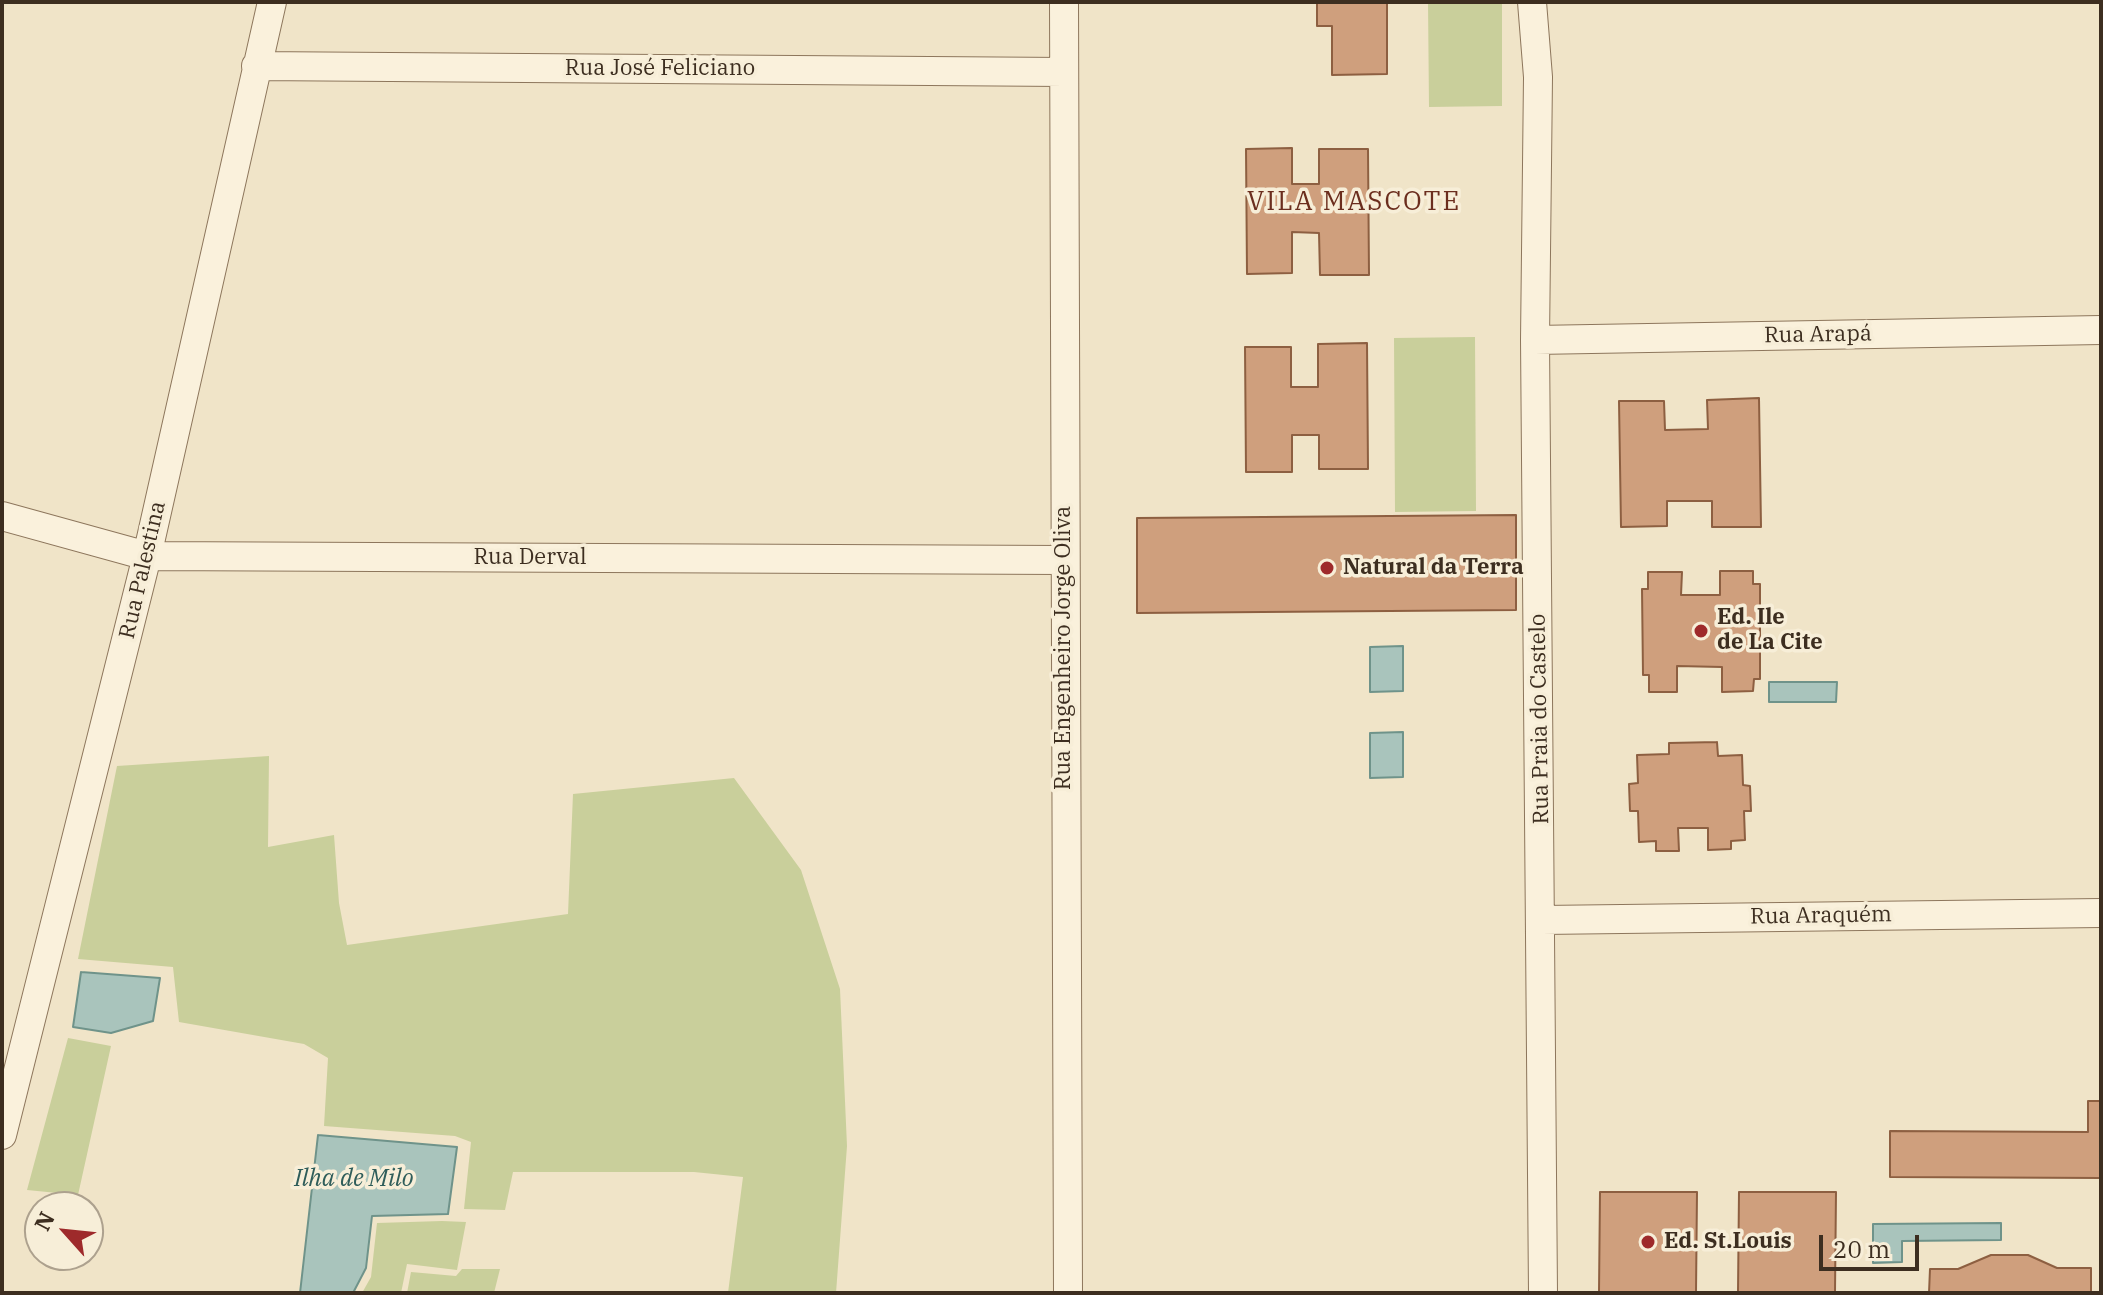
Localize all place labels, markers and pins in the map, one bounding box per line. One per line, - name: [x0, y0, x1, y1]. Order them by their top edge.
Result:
- place label: Natural da Terra: [1343, 555, 1524, 581]
- marker: Natural da Terra: [1318, 559, 1336, 577]
- place label: Ed. Ile de La Cite: [1717, 605, 1823, 656]
- marker: Ed. Ile de La Cite: [1692, 622, 1710, 640]
- place label: Ed. St.Louis: [1664, 1229, 1792, 1255]
- marker: Ed. St.Louis: [1639, 1233, 1657, 1251]

